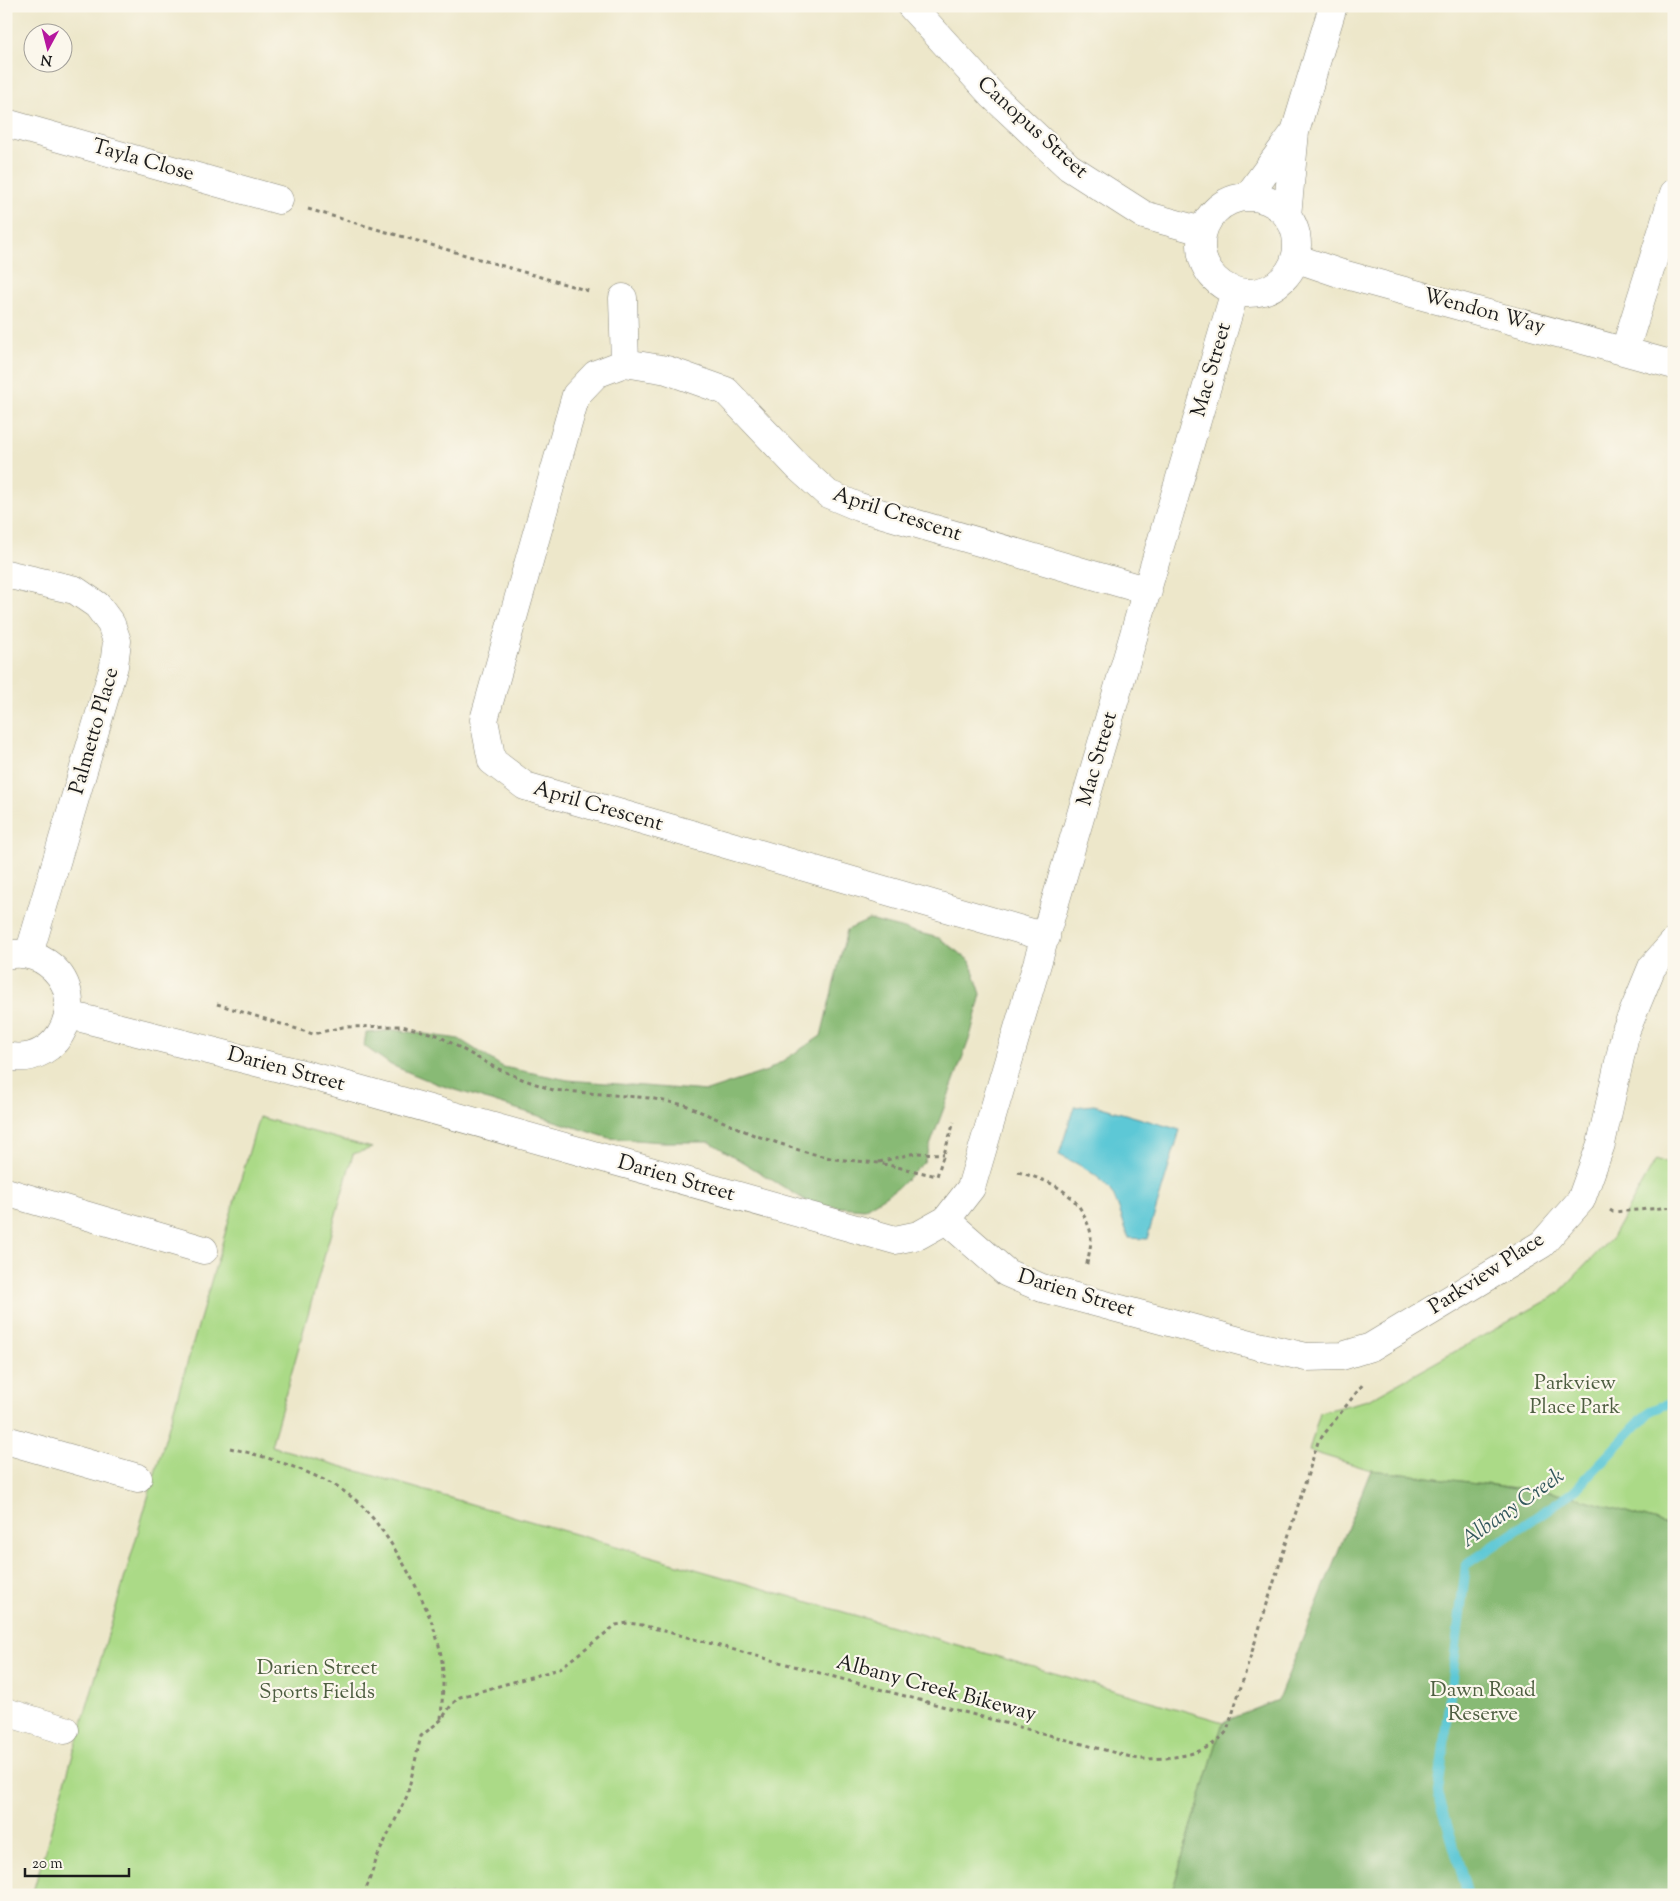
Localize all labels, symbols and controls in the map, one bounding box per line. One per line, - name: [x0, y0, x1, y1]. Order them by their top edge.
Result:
- north arrow: [22, 22, 72, 72]
- text: N: [40, 48, 53, 70]
- street label: Canopus Street: [970, 70, 1094, 186]
- street label: Tayla Close: [88, 132, 198, 190]
- street label: Wendon Way: [1420, 281, 1549, 343]
- street label: Mac Street: [1184, 319, 1240, 421]
- street label: April Crescent: [829, 480, 965, 550]
- street label: Palmetto Place: [63, 664, 127, 798]
- street label: Mac Street: [1070, 708, 1126, 810]
- street label: April Crescent: [530, 774, 666, 840]
- street label: Darien Street: [224, 1040, 348, 1100]
- street label: Darien Street: [614, 1148, 738, 1210]
- street label: Parkview Place: [1423, 1225, 1551, 1323]
- street label: Darien Street: [1014, 1262, 1138, 1326]
- park label: Parkview Place Park: [1530, 1369, 1621, 1423]
- water label: Albany Creek: [1455, 1461, 1571, 1557]
- street label: Albany Creek Bikeway: [833, 1648, 1040, 1730]
- park label: Darien Street Sports Fields: [257, 1654, 377, 1708]
- park label: Dawn Road Reserve: [1430, 1676, 1536, 1730]
- scale bar: [25, 1846, 129, 1878]
- text: 20 m: [32, 1854, 63, 1875]

